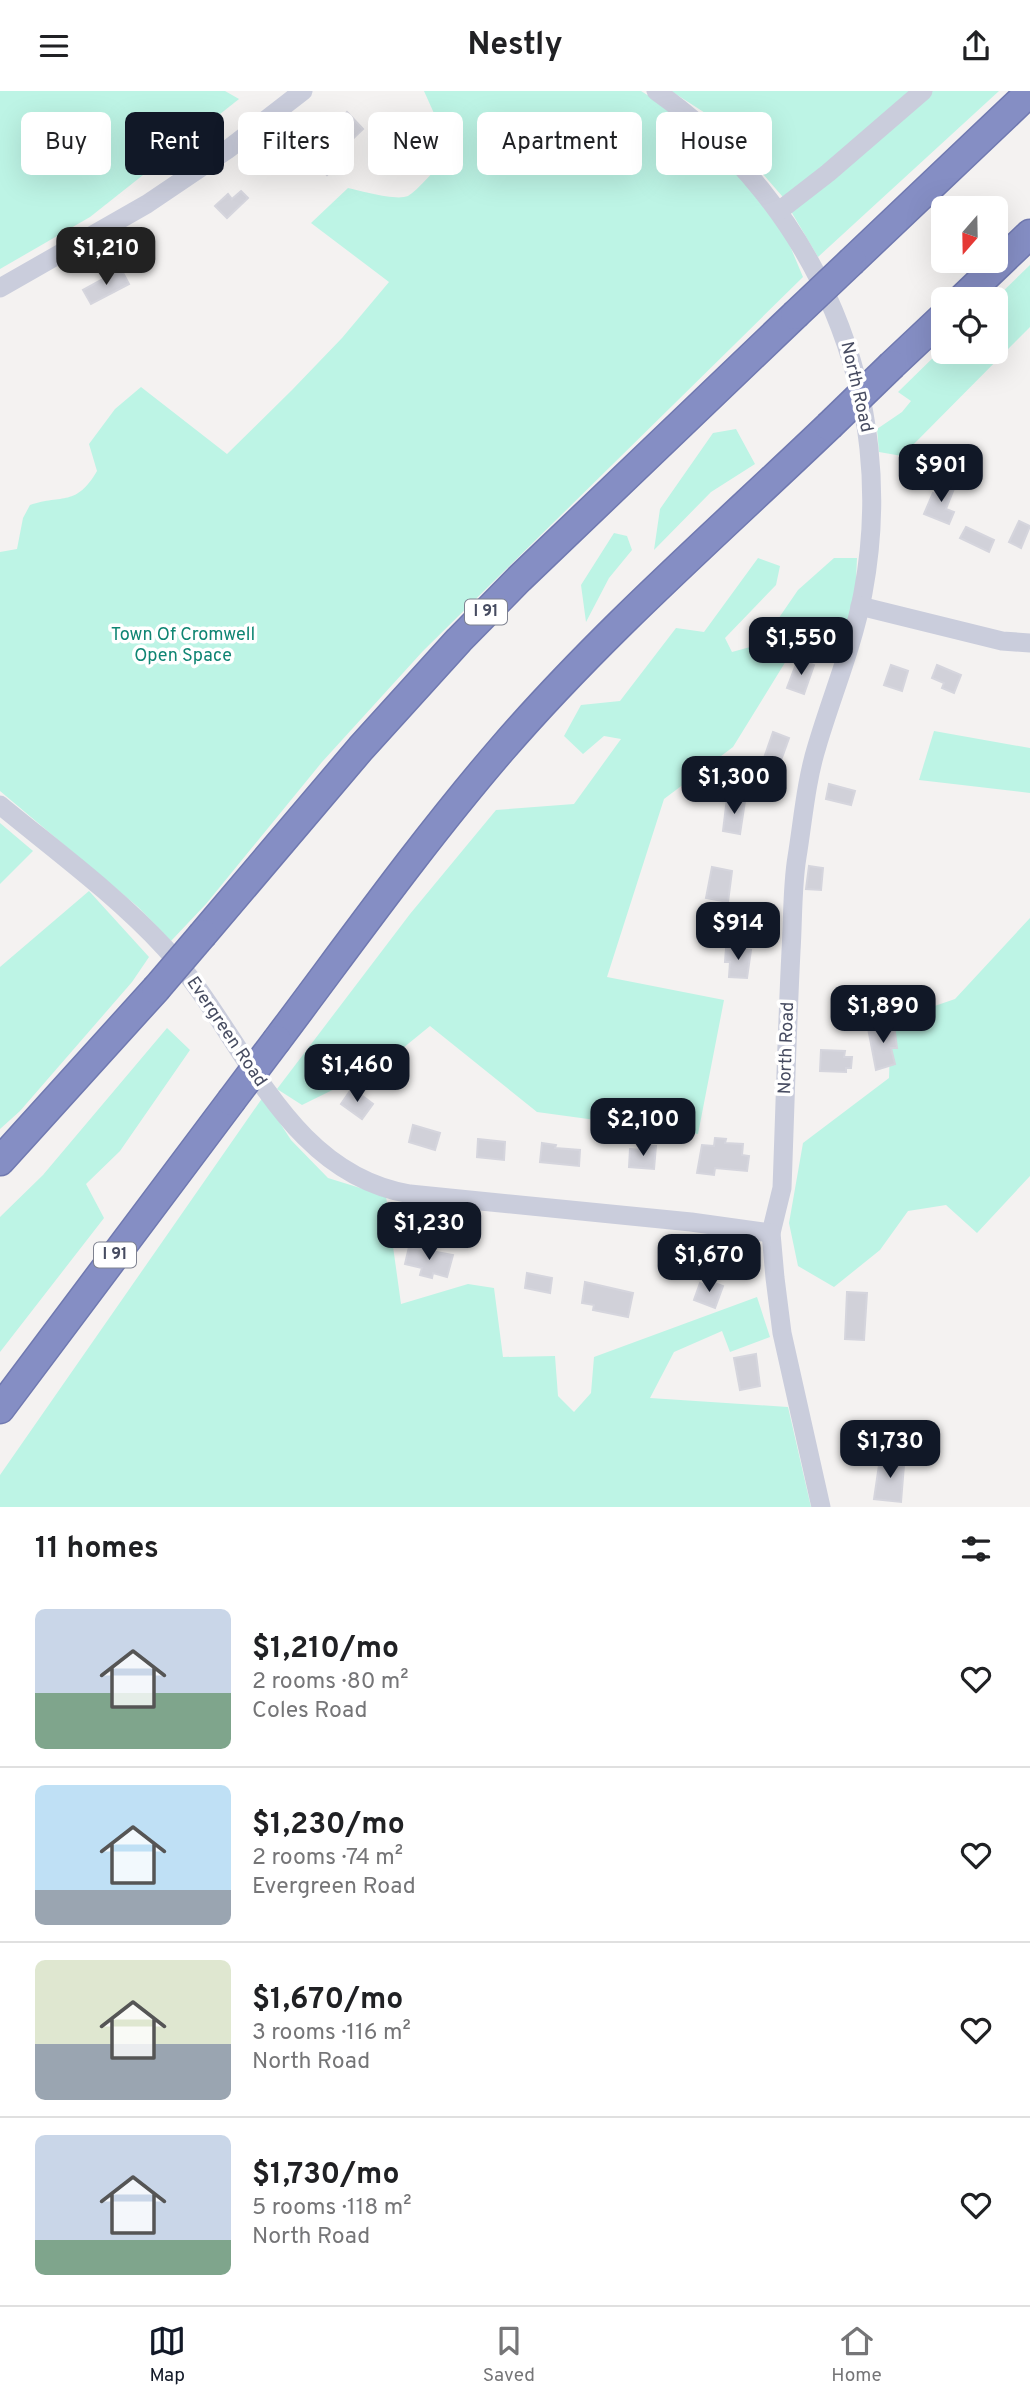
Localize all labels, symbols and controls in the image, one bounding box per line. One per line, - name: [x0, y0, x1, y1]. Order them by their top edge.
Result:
- text: Nestly: [467, 26, 563, 66]
- icon: menu: [35, 27, 73, 65]
- icon: share: [957, 27, 995, 65]
- chip: Buy: [21, 112, 111, 175]
- chip: Rent: [125, 112, 224, 175]
- chip: Filters: [238, 112, 354, 175]
- chip: New: [368, 112, 463, 175]
- chip: Apartment: [477, 112, 642, 175]
- chip: House: [656, 112, 772, 175]
- north arrow: [931, 196, 1008, 273]
- map controls: [931, 196, 1008, 364]
- pin: $1,210: [49, 227, 163, 287]
- text: $1,210: [72, 235, 140, 264]
- button: locate: [931, 287, 1008, 364]
- street label: North Road: [834, 339, 878, 435]
- pin: $901: [900, 445, 982, 504]
- text: $901: [915, 452, 967, 481]
- road number: I 91: [465, 599, 507, 625]
- pin: $1,550: [744, 617, 858, 677]
- park label: Town Of Cromwell Open Space: [111, 624, 255, 668]
- text: $1,550: [765, 625, 837, 654]
- pin: $1,300: [677, 757, 791, 816]
- text: $1,300: [698, 764, 770, 793]
- pin: $914: [697, 903, 779, 962]
- text: $914: [712, 910, 764, 939]
- street label: Evergreen Road: [181, 972, 271, 1092]
- pin: $1,890: [826, 985, 940, 1045]
- text: $1,890: [847, 993, 919, 1022]
- street label: North Road: [774, 1001, 800, 1095]
- pin: $1,460: [300, 1045, 414, 1104]
- text: $1,460: [320, 1052, 394, 1081]
- pin: $2,100: [586, 1098, 700, 1158]
- text: $2,100: [606, 1106, 680, 1135]
- pin: $1,230: [372, 1203, 486, 1262]
- text: $1,230: [393, 1210, 465, 1239]
- pin: $1,670: [652, 1235, 766, 1294]
- text: $1,670: [674, 1242, 744, 1271]
- road number: I 91: [94, 1243, 136, 1267]
- pin: $1,730: [833, 1421, 947, 1480]
- text: $1,730: [856, 1428, 924, 1457]
- icon: filters: [957, 1530, 995, 1568]
- text: 11 homes: [35, 1531, 159, 1568]
- text: $1,210/mo: [252, 1631, 399, 1668]
- icon: home: [91, 1637, 175, 1721]
- icon: heart: [957, 1660, 995, 1698]
- text: 2 rooms · 80 m²: [252, 1668, 409, 1697]
- text: Coles Road: [252, 1697, 367, 1726]
- text: $1,230/mo: [252, 1807, 405, 1844]
- icon: home: [91, 1813, 175, 1897]
- icon: heart: [957, 1836, 995, 1874]
- text: 2 rooms · 74 m²: [252, 1844, 403, 1873]
- text: Evergreen Road: [252, 1873, 416, 1902]
- text: $1,670/mo: [252, 1982, 403, 2019]
- icon: home: [91, 1988, 175, 2072]
- icon: heart: [957, 2011, 995, 2049]
- text: 3 rooms · 116 m²: [252, 2019, 411, 2048]
- text: North Road: [252, 2048, 370, 2077]
- text: $1,730/mo: [252, 2157, 399, 2194]
- icon: home: [91, 2163, 175, 2247]
- icon: heart: [957, 2186, 995, 2224]
- text: 5 rooms · 118 m²: [252, 2194, 411, 2223]
- text: North Road: [252, 2223, 370, 2252]
- tab: Map: [148, 2322, 186, 2388]
- tab: Saved: [483, 2322, 535, 2388]
- tab: Home: [831, 2322, 882, 2388]

